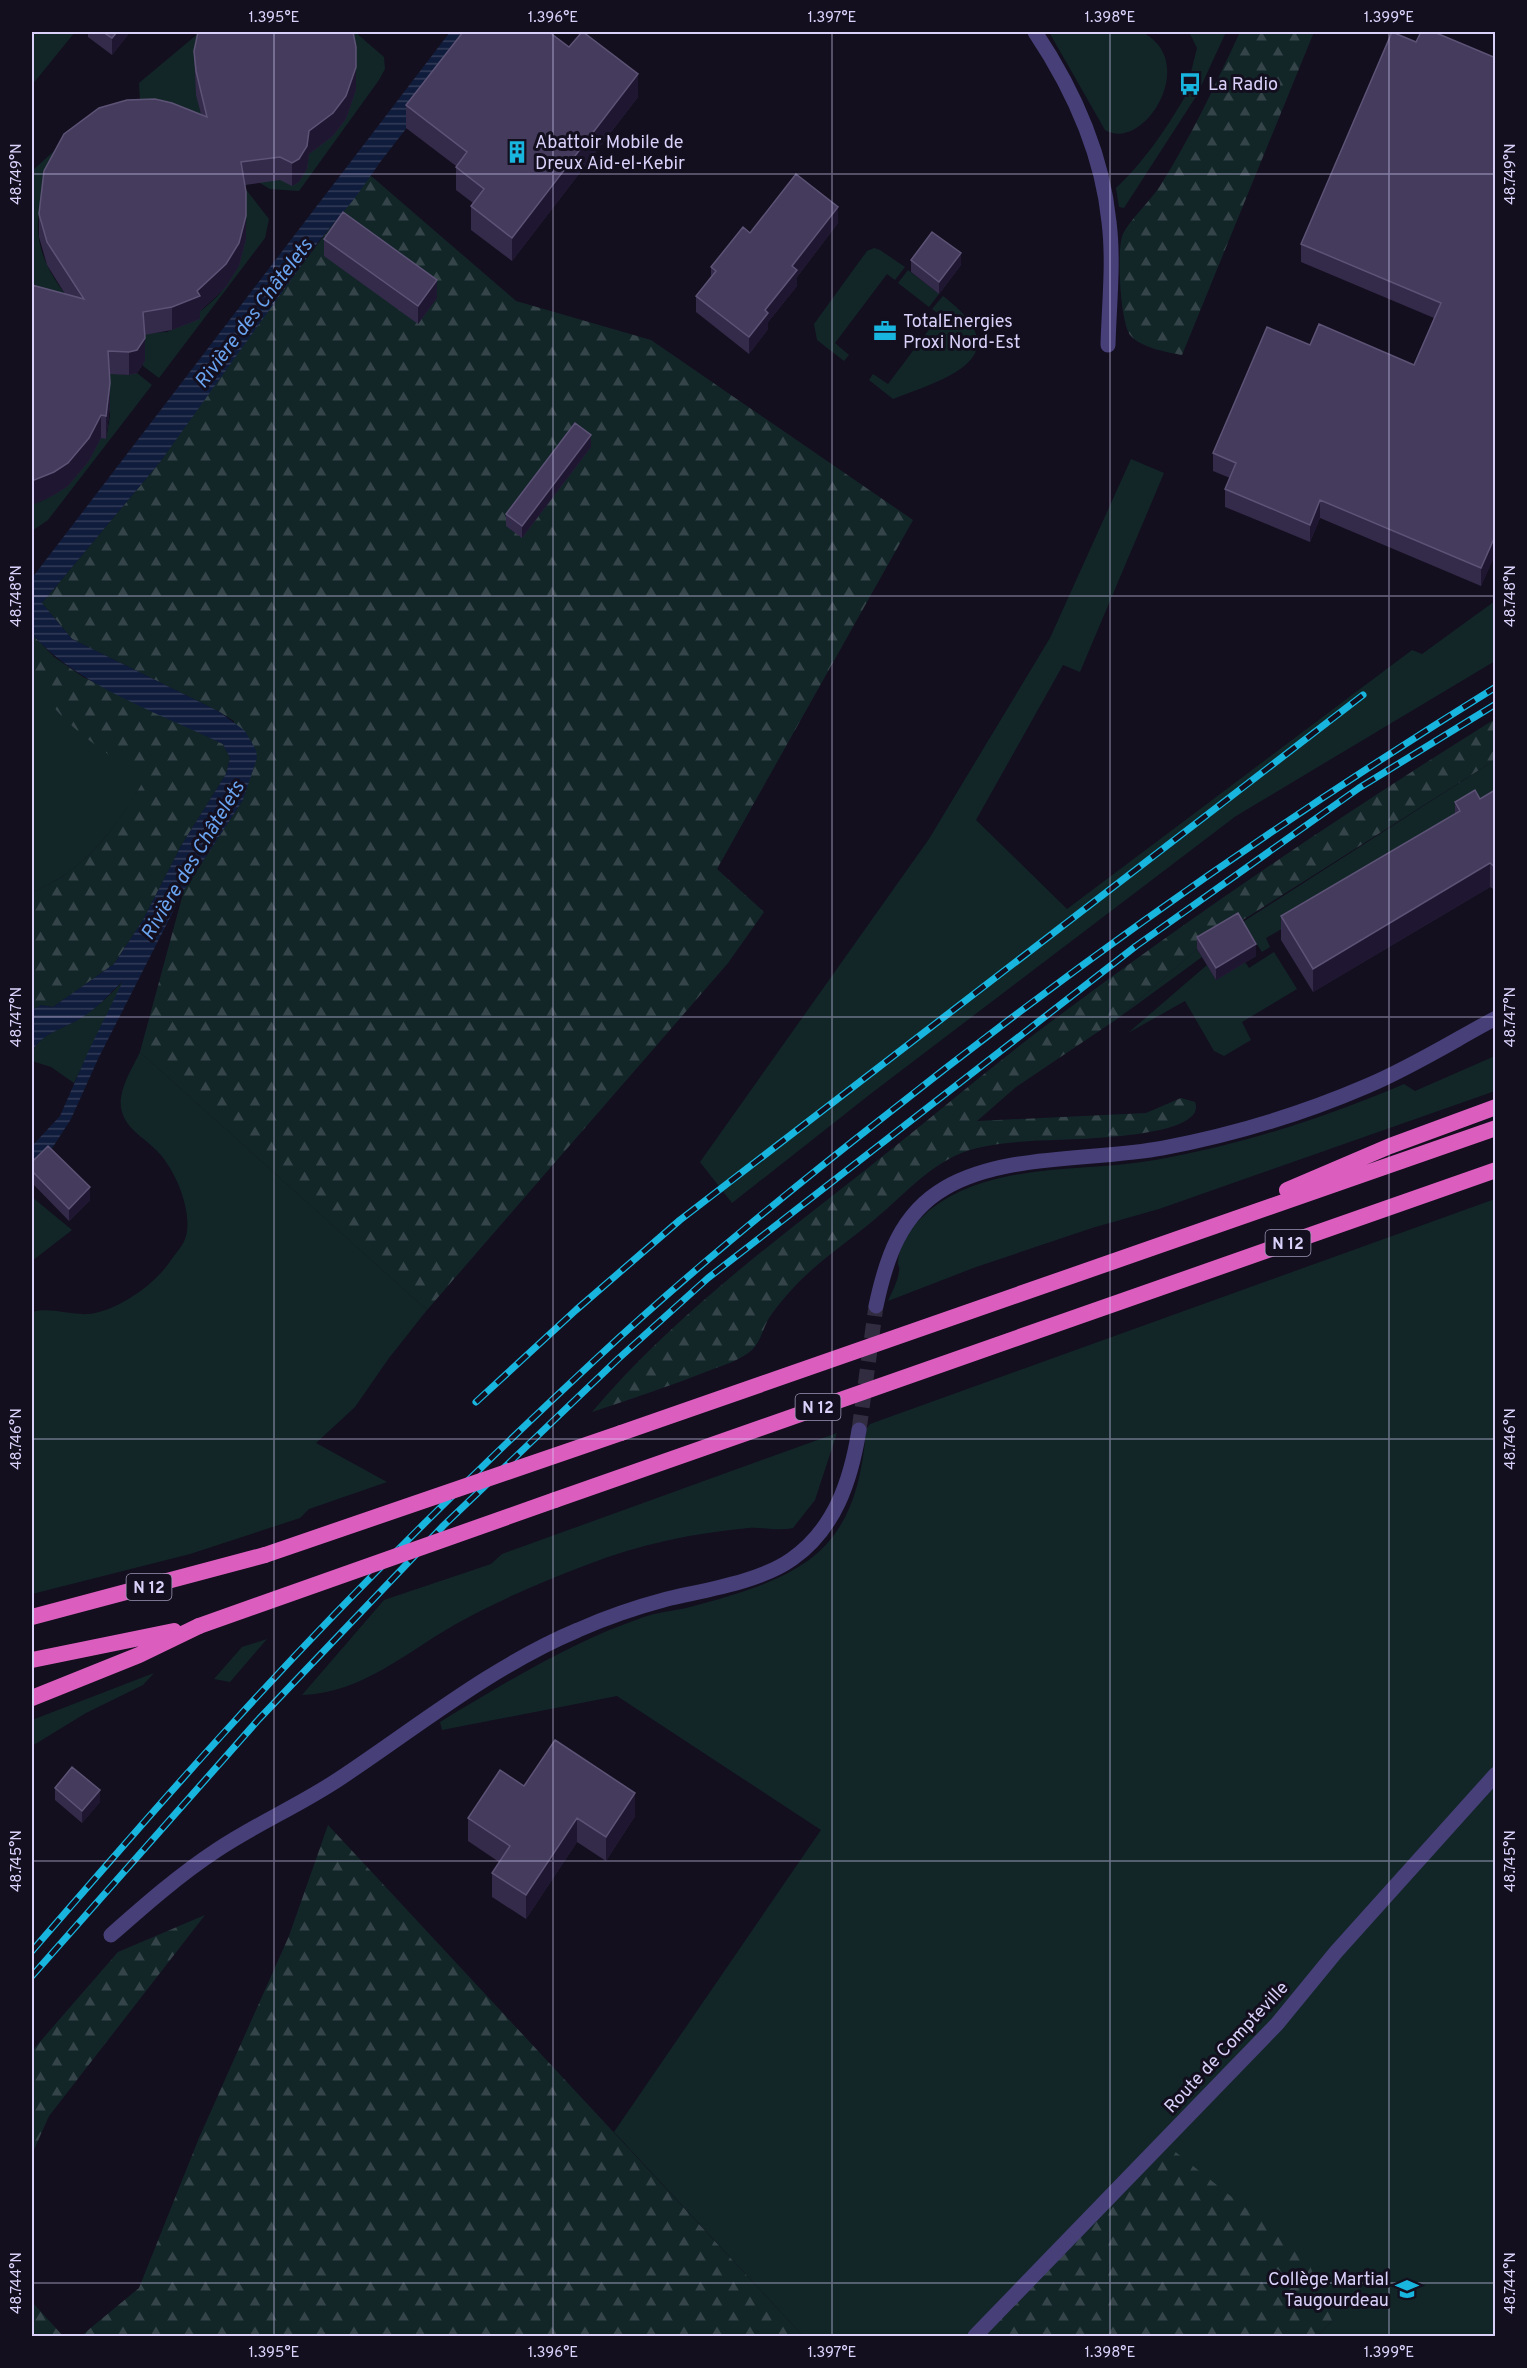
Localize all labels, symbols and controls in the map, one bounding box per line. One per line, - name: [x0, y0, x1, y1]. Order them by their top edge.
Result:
- text: 1.395°E: [249, 9, 300, 28]
- text: 1.396°E: [528, 9, 578, 28]
- text: 1.397°E: [807, 9, 857, 28]
- text: 1.398°E: [1085, 9, 1135, 28]
- text: 1.399°E: [1364, 9, 1414, 28]
- bus stop icon: La Radio: [1177, 71, 1203, 97]
- place label: La Radio: [1208, 74, 1278, 97]
- place label: Abattoir Mobile de Dreux Aid-el-Kebir: [535, 132, 685, 176]
- building icon: Abattoir Mobile de Dreux Aid-el-Kebir: [504, 139, 530, 165]
- text: 48.749°N: [8, 143, 27, 205]
- text: 48.749°N: [1502, 143, 1521, 205]
- water label: Rivière des Châtelets: [190, 233, 320, 394]
- place label: TotalEnergies Proxi Nord-Est: [903, 311, 1021, 355]
- office icon: TotalEnergies Proxi Nord-Est: [872, 318, 898, 344]
- text: 48.748°N: [8, 565, 27, 627]
- text: 48.748°N: [1502, 565, 1521, 627]
- water label: Rivière des Châtelets: [136, 776, 252, 945]
- text: 48.747°N: [8, 987, 27, 1047]
- text: 48.747°N: [1502, 987, 1521, 1047]
- road number: N 12: [1266, 1230, 1310, 1256]
- road number: N 12: [796, 1394, 840, 1420]
- text: 48.746°N: [8, 1408, 27, 1470]
- text: 48.746°N: [1502, 1408, 1521, 1470]
- road number: N 12: [126, 1574, 172, 1600]
- text: 48.745°N: [8, 1830, 27, 1892]
- text: 48.745°N: [1502, 1830, 1521, 1892]
- street label: Route de Compteville: [1160, 1977, 1294, 2119]
- text: 48.744°N: [8, 2252, 27, 2314]
- text: 48.744°N: [1502, 2252, 1521, 2314]
- place label: Collège Martial Taugourdeau: [1268, 2269, 1389, 2313]
- school or university icon: Collège Martial Taugourdeau: [1394, 2276, 1420, 2302]
- text: 1.395°E: [249, 2344, 300, 2363]
- text: 1.396°E: [528, 2344, 578, 2363]
- text: 1.397°E: [807, 2344, 857, 2363]
- text: 1.398°E: [1085, 2344, 1135, 2363]
- text: 1.399°E: [1364, 2344, 1414, 2363]

